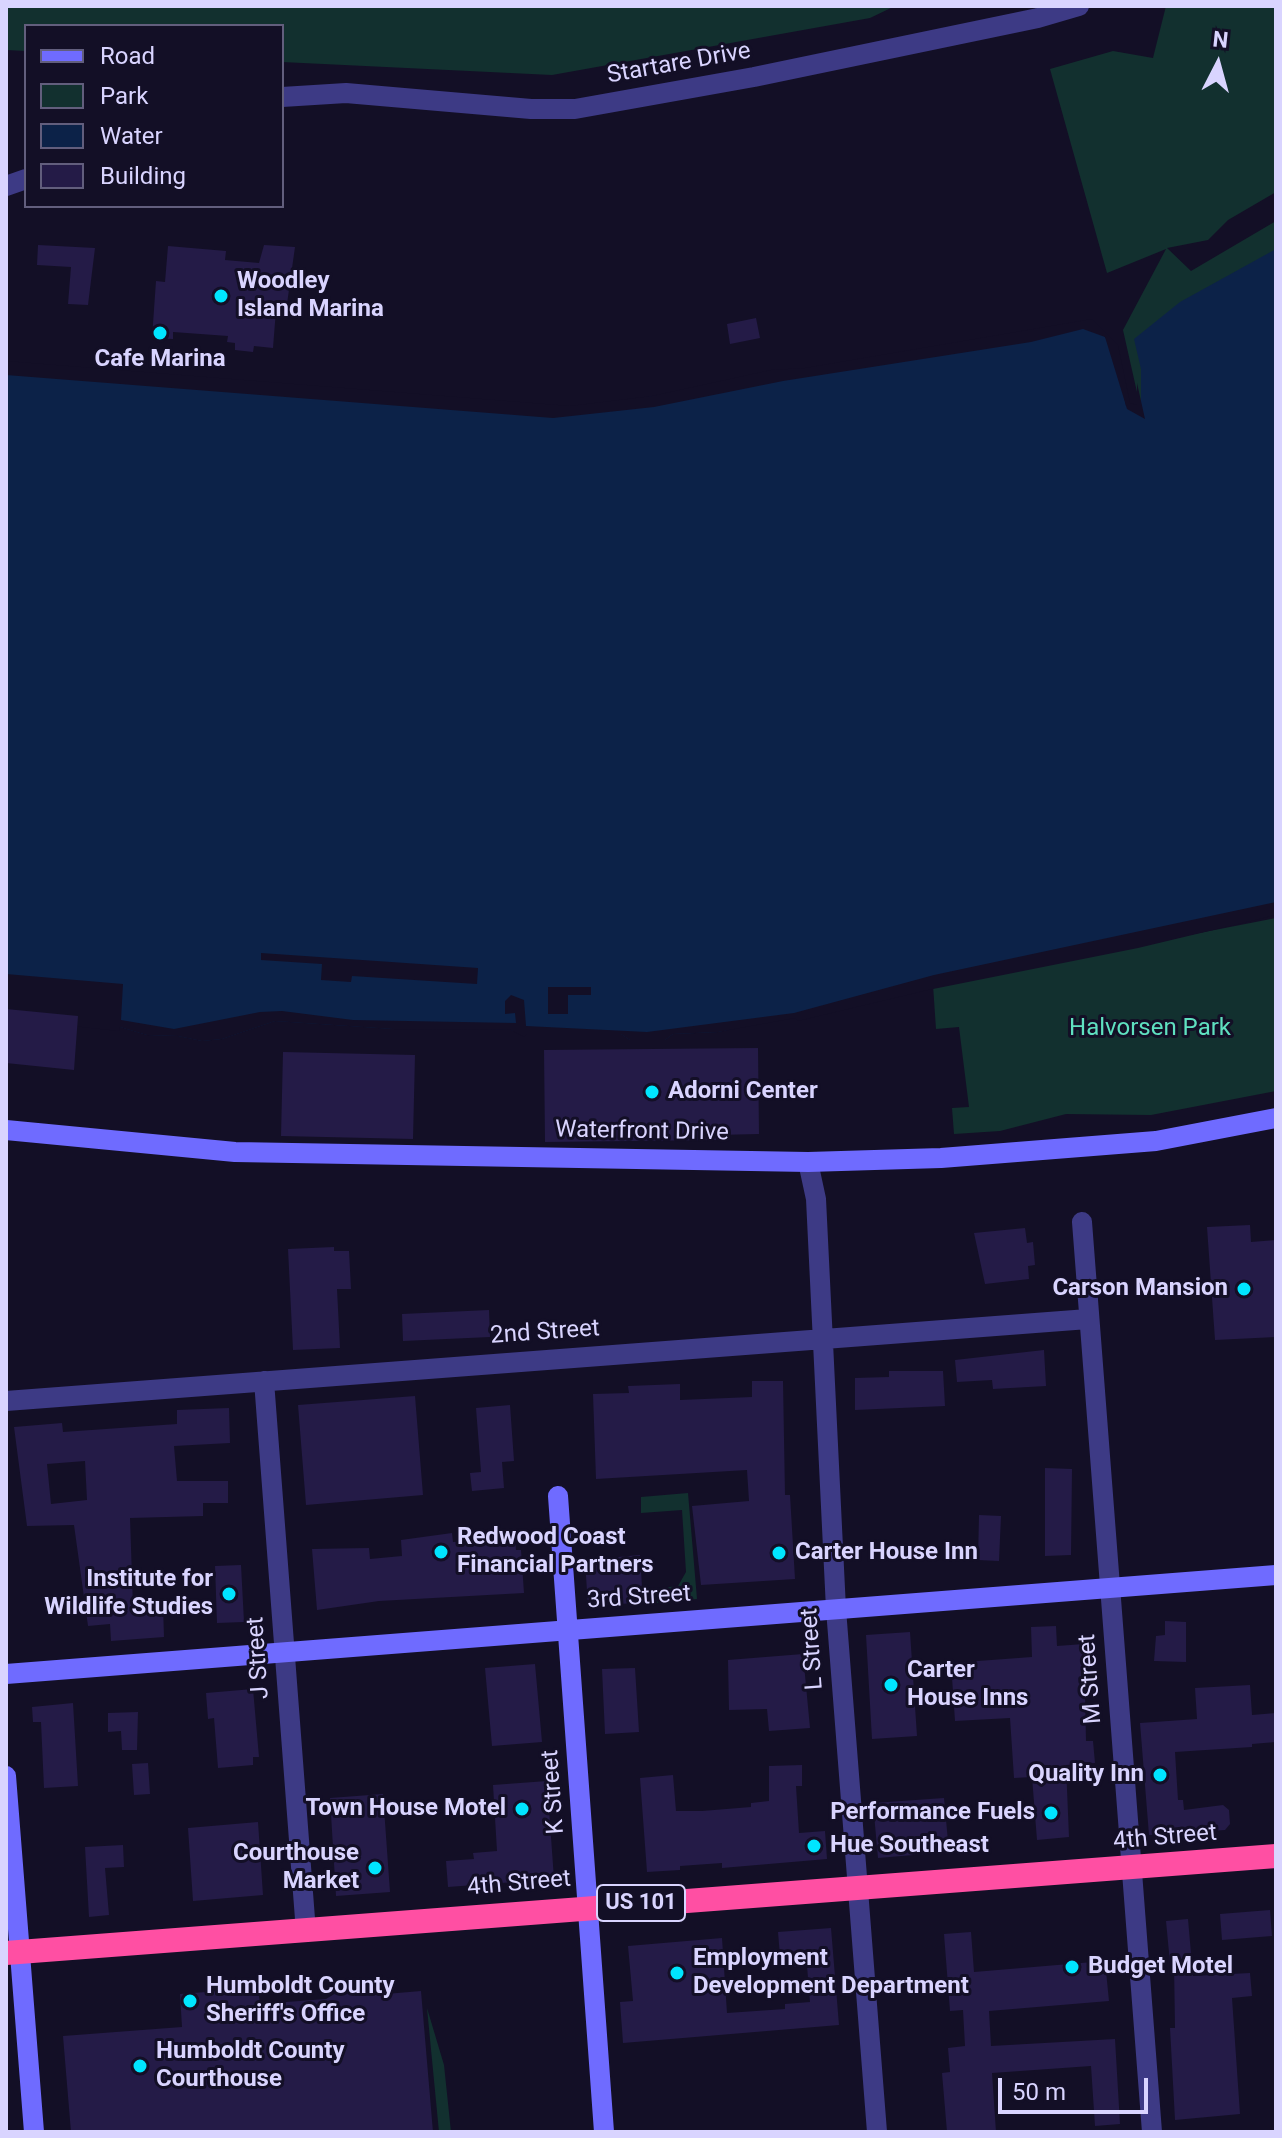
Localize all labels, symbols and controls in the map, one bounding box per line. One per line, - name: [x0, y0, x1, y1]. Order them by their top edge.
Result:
- legend: [24, 24, 284, 208]
- north arrow: [1178, 24, 1258, 104]
- text: N: [1212, 26, 1230, 53]
- street label: Startare Drive: [605, 37, 753, 91]
- text: Road: [100, 42, 155, 70]
- text: Park: [100, 82, 148, 110]
- text: Water: [100, 122, 163, 150]
- text: Building: [100, 162, 186, 190]
- place label: Woodley Island Marina: [237, 268, 384, 324]
- marker: Woodley Island Marina: [212, 287, 230, 305]
- marker: Cafe Marina: [151, 324, 169, 342]
- place label: Cafe Marina: [94, 346, 226, 374]
- park label: Halvorsen Park: [1069, 1015, 1231, 1043]
- place label: Adorni Center: [668, 1078, 818, 1106]
- marker: Adorni Center: [643, 1083, 661, 1101]
- street label: Waterfront Drive: [555, 1116, 729, 1148]
- place label: Carson Mansion: [1052, 1275, 1228, 1303]
- marker: Carson Mansion: [1235, 1280, 1253, 1298]
- street label: 2nd Street: [489, 1315, 601, 1351]
- place label: Redwood Coast Financial Partners: [457, 1524, 654, 1580]
- place label: Carter House Inn: [795, 1539, 978, 1567]
- marker: Redwood Coast Financial Partners: [432, 1543, 450, 1561]
- marker: Carter House Inn: [770, 1544, 788, 1562]
- place label: Institute for Wildlife Studies: [44, 1566, 213, 1622]
- street label: 3rd Street: [586, 1580, 692, 1616]
- marker: Institute for Wildlife Studies: [220, 1585, 238, 1603]
- street label: L Street: [796, 1607, 830, 1691]
- street label: J Street: [242, 1616, 276, 1700]
- street label: M Street: [1073, 1633, 1109, 1725]
- place label: Carter House Inns: [907, 1657, 1028, 1713]
- marker: Carter House Inns: [882, 1676, 900, 1694]
- street label: K Street: [537, 1749, 571, 1835]
- place label: Quality Inn: [1028, 1761, 1144, 1789]
- marker: Quality Inn: [1151, 1766, 1169, 1784]
- place label: Town House Motel: [305, 1795, 506, 1823]
- place label: Performance Fuels: [830, 1799, 1035, 1827]
- marker: Town House Motel: [513, 1800, 531, 1818]
- marker: Performance Fuels: [1042, 1804, 1060, 1822]
- street label: 4th Street: [1112, 1819, 1218, 1857]
- place label: Hue Southeast: [830, 1832, 989, 1860]
- marker: Hue Southeast: [805, 1837, 823, 1855]
- place label: Courthouse Market: [233, 1840, 359, 1896]
- marker: Courthouse Market: [366, 1859, 384, 1877]
- street label: 4th Street: [466, 1865, 572, 1903]
- road number: US 101: [597, 1885, 685, 1921]
- place label: Employment Development Department: [693, 1945, 969, 2001]
- place label: Budget Motel: [1088, 1953, 1233, 1981]
- marker: Budget Motel: [1063, 1958, 1081, 1976]
- marker: Employment Development Department: [668, 1964, 686, 1982]
- place label: Humboldt County Sheriff's Office: [206, 1973, 395, 2029]
- marker: Humboldt County Sheriff's Office: [181, 1992, 199, 2010]
- place label: Humboldt County Courthouse: [156, 2038, 345, 2094]
- marker: Humboldt County Courthouse: [131, 2057, 149, 2075]
- scale bar: [1002, 2062, 1152, 2112]
- text: 50 m: [1012, 2078, 1066, 2106]

